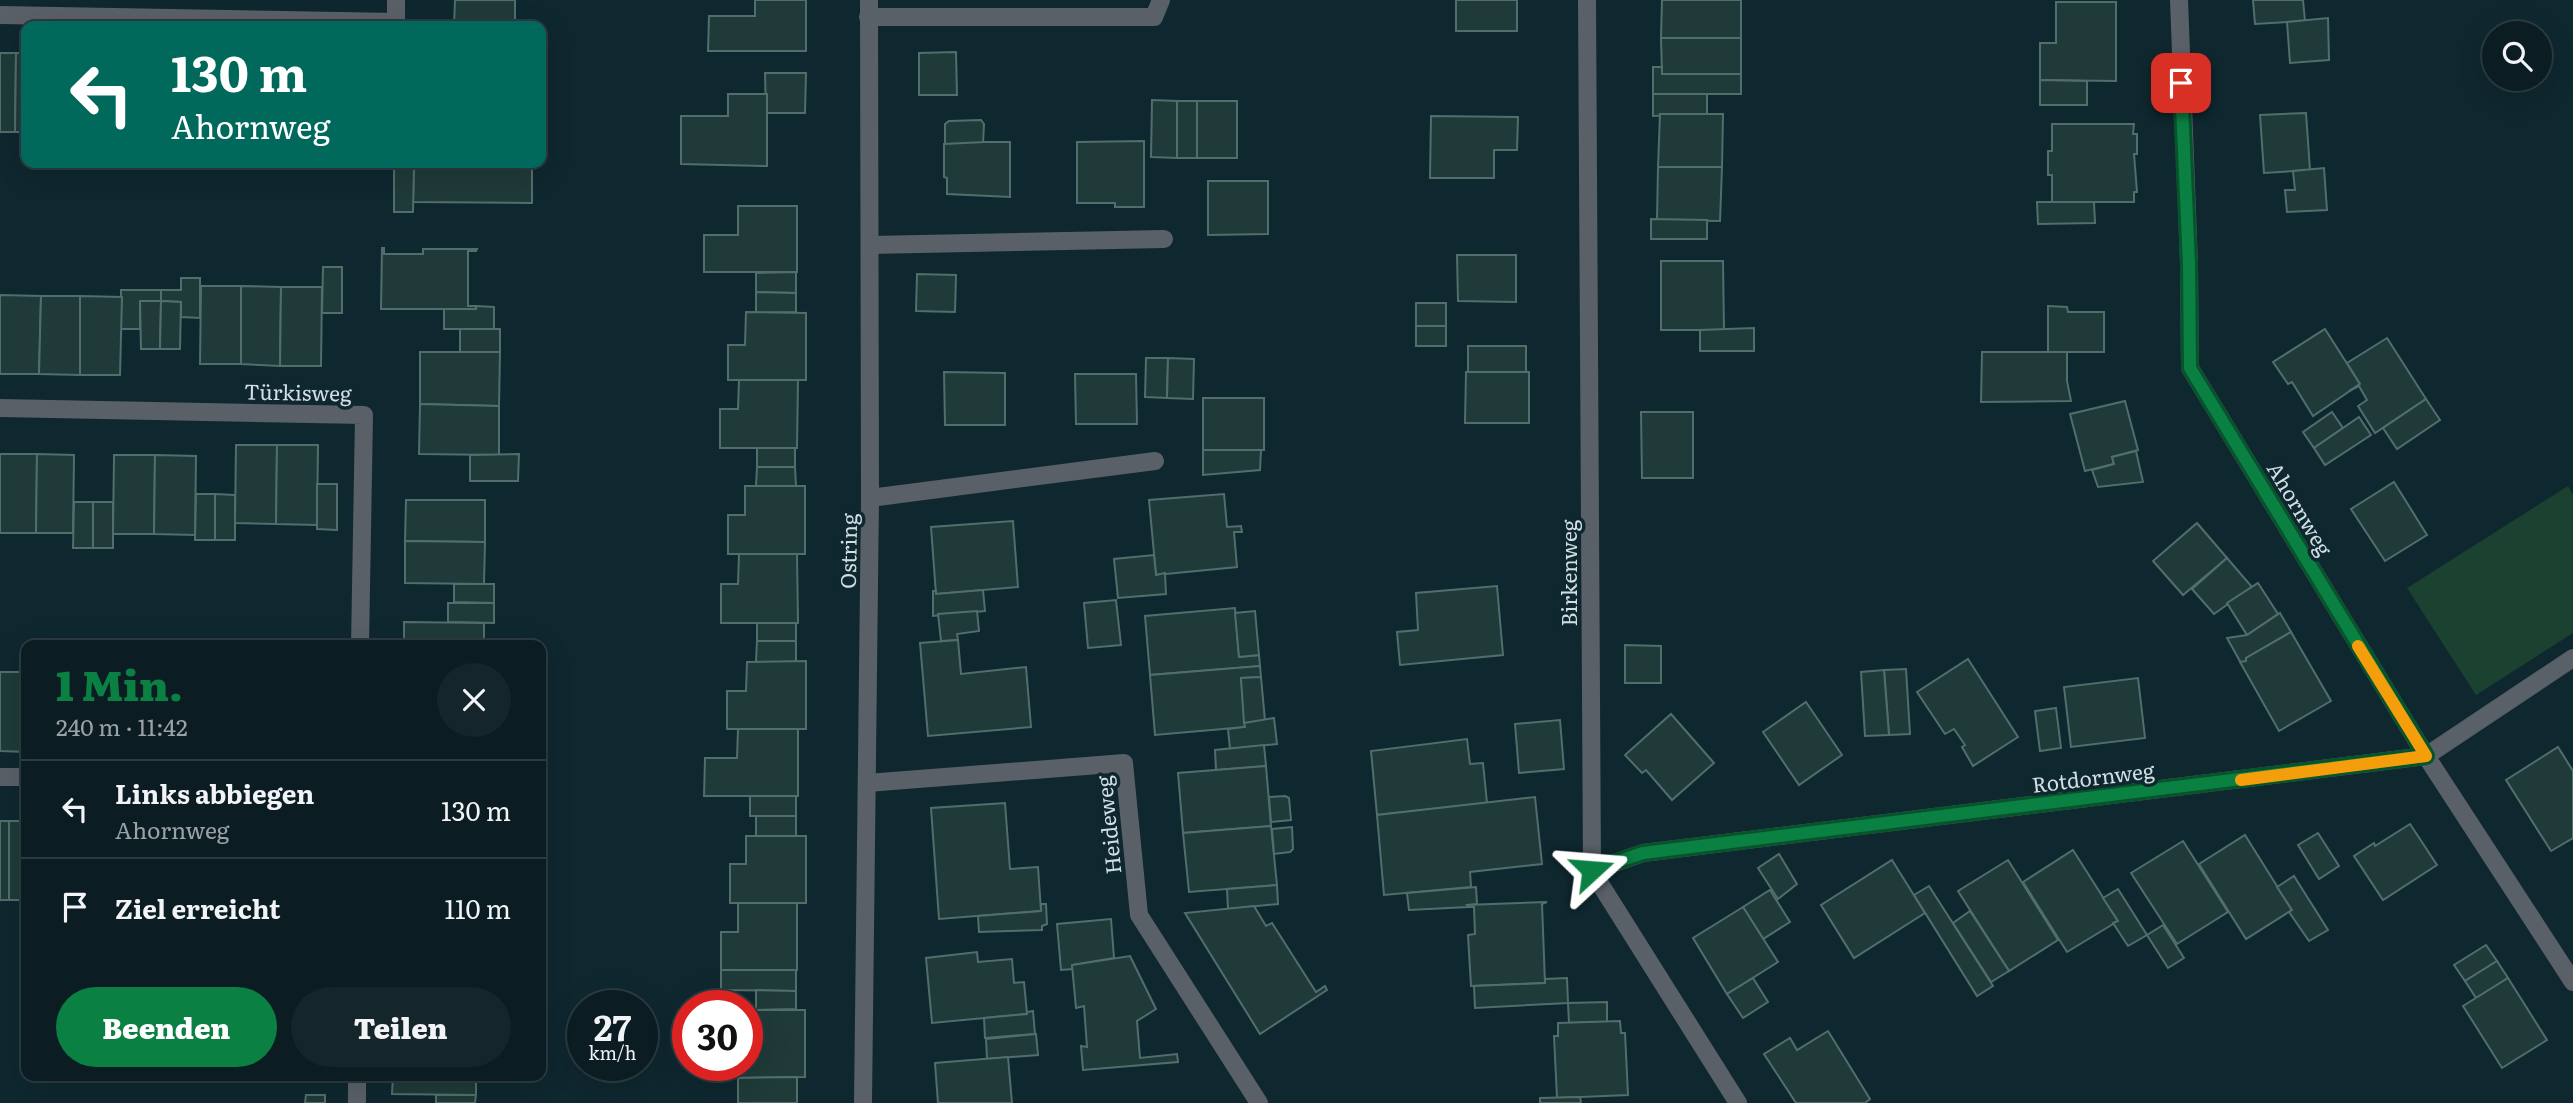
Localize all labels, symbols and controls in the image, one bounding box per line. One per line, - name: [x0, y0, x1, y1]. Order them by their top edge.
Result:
- map controls: [2482, 21, 2552, 91]
- button: search: [2482, 21, 2552, 91]
- text: 130 m: [171, 34, 307, 107]
- icon: left: [56, 49, 147, 140]
- pin: [2151, 53, 2211, 113]
- icon: arrive: [2162, 64, 2200, 102]
- text: Ahornweg: [171, 101, 331, 149]
- street label: Türkisweg: [244, 375, 352, 407]
- street label: Ahornweg: [2261, 455, 2341, 561]
- street label: Ostring: [831, 513, 863, 589]
- street label: Birkenweg: [1552, 519, 1583, 627]
- text: 1 Min.: [56, 652, 183, 714]
- button: close: [437, 663, 511, 737]
- text: 240 m · 11:42: [56, 709, 188, 743]
- street label: Rotdornweg: [2030, 753, 2156, 799]
- text: Links abbiegen: [115, 773, 314, 812]
- street label: Heideweg: [1086, 774, 1128, 876]
- icon: left: [56, 790, 94, 828]
- text: 130 m: [441, 790, 511, 829]
- text: Ahornweg: [115, 812, 230, 846]
- position arrow: [1555, 833, 1629, 907]
- icon: arrive: [56, 888, 94, 926]
- text: Ziel erreicht: [115, 888, 280, 927]
- text: 110 m: [444, 888, 511, 927]
- button: Beenden: [56, 987, 277, 1067]
- button: Teilen: [291, 987, 511, 1067]
- speed limit sign: 30: [672, 990, 763, 1081]
- text: 27: [594, 1000, 631, 1052]
- text: km/h: [589, 1039, 636, 1066]

